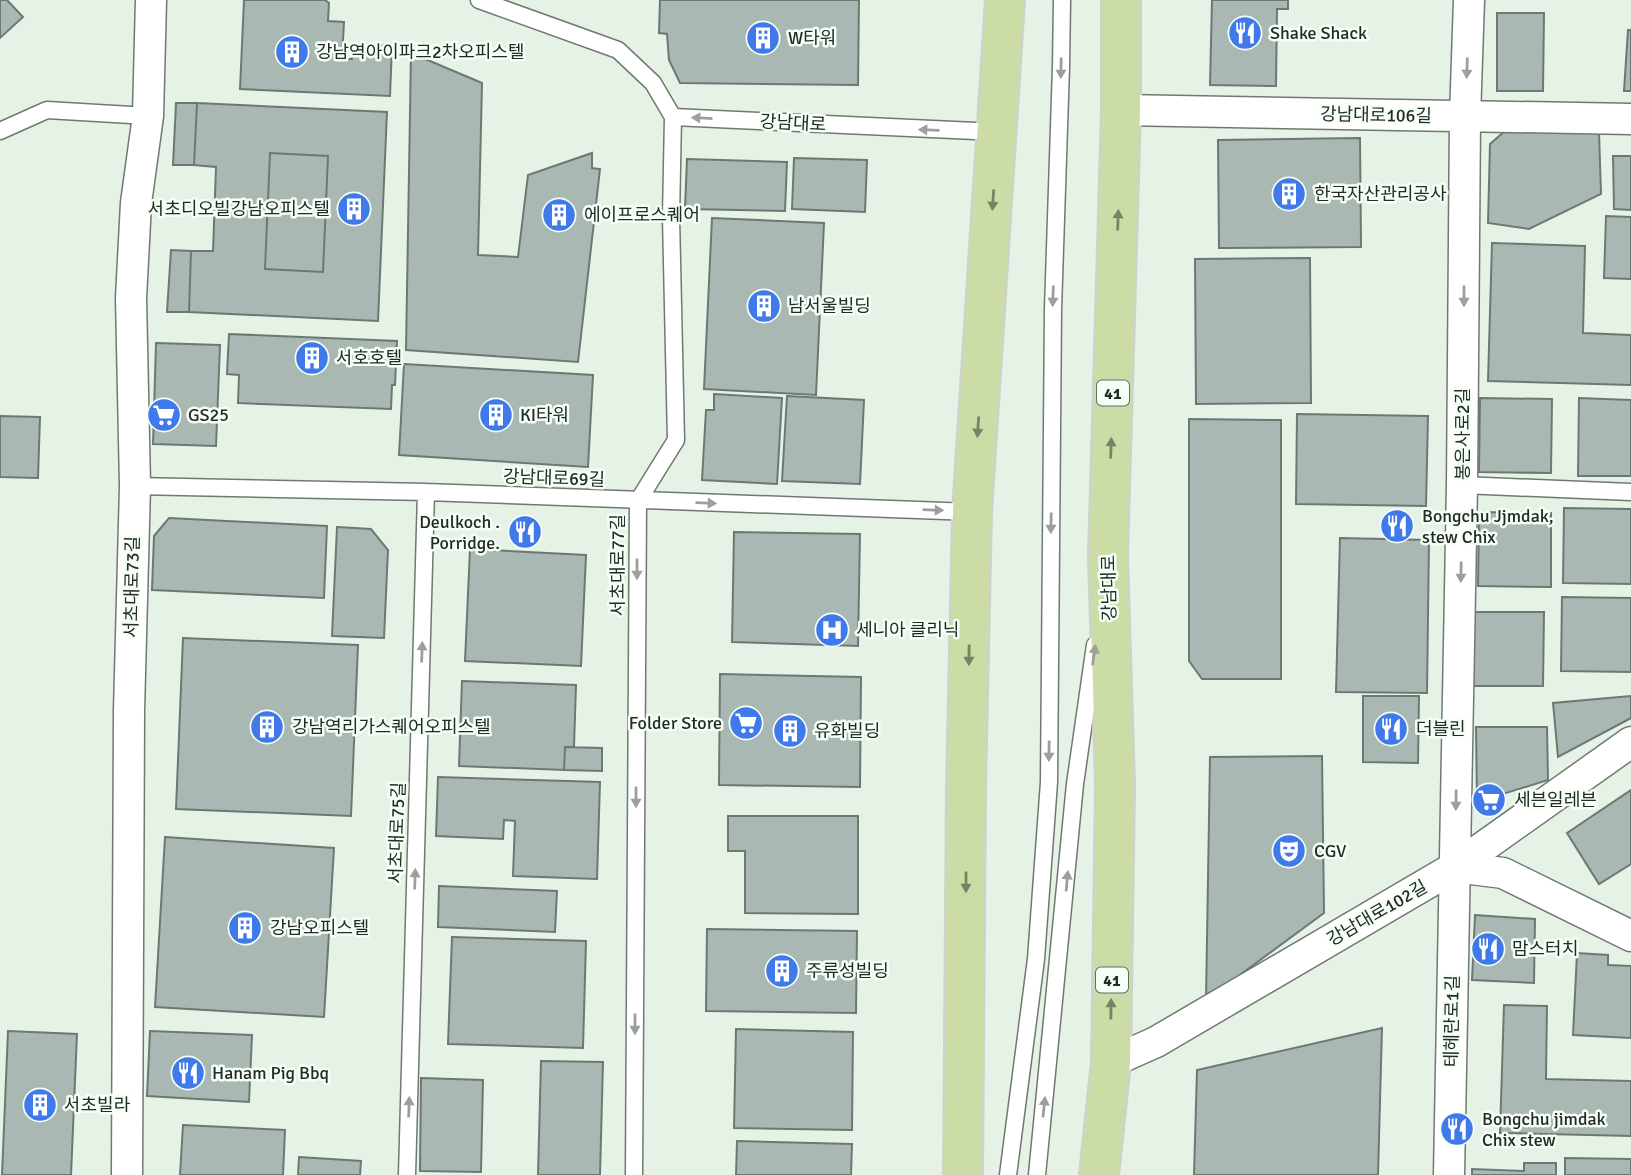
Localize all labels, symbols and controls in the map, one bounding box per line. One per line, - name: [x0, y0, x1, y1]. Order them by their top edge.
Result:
- restaurant icon: Shake Shack: [1226, 14, 1264, 52]
- building icon: W타워: [744, 19, 782, 57]
- place label: Shake Shack: [1270, 22, 1367, 44]
- place label: W타워: [788, 27, 836, 49]
- building icon: 강남역아이파크2차오피스텔: [273, 33, 311, 71]
- place label: 강남역아이파크2차오피스텔: [316, 41, 524, 63]
- one-way arrow: [1055, 57, 1067, 79]
- one-way arrow: [1461, 57, 1472, 79]
- street label: 강남대로106길: [1320, 103, 1432, 127]
- street label: 강남대로: [759, 110, 827, 136]
- one-way arrow: [690, 113, 712, 124]
- one-way arrow: [918, 125, 940, 136]
- building icon: 한국자산관리공사: [1270, 175, 1308, 213]
- place label: 한국자산관리공사: [1314, 183, 1447, 205]
- building icon: 서초디오빌강남오피스텔: [335, 190, 373, 228]
- one-way arrow: [987, 190, 998, 212]
- building icon: 에이프로스퀘어: [540, 196, 578, 234]
- place label: 서초디오빌강남오피스텔: [148, 198, 330, 220]
- place label: 에이프로스퀘어: [584, 204, 700, 226]
- one-way arrow: [1112, 209, 1123, 231]
- one-way arrow: [1048, 285, 1059, 307]
- one-way arrow: [1458, 285, 1470, 307]
- building icon: 남서울빌딩: [745, 287, 783, 325]
- place label: 남서울빌딩: [788, 295, 871, 317]
- building icon: 서호호텔: [293, 339, 331, 377]
- place label: 서호호텔: [336, 347, 402, 369]
- road number: 41: [1097, 380, 1129, 406]
- street label: 봉은사로2길: [1452, 388, 1474, 480]
- supermarket icon: GS25: [145, 396, 183, 434]
- building icon: KI타워: [477, 396, 515, 434]
- place label: GS25: [188, 404, 229, 426]
- place label: KI타워: [520, 404, 569, 426]
- one-way arrow: [972, 417, 983, 439]
- one-way arrow: [1105, 436, 1117, 458]
- street label: 강남대로69길: [503, 465, 605, 491]
- one-way arrow: [695, 498, 717, 509]
- one-way arrow: [923, 505, 945, 516]
- place label: Bongchu Jjmdak, stew Chix: [1422, 505, 1554, 548]
- restaurant icon: Bongchu Jjmdak, stew Chix: [1378, 507, 1416, 545]
- place label: Deulkoch . Porridge.: [419, 511, 500, 554]
- one-way arrow: [1045, 512, 1057, 534]
- restaurant icon: Deulkoch . Porridge.: [506, 513, 544, 551]
- street label: 서초대로77길: [607, 514, 629, 616]
- street label: 서초대로73길: [120, 536, 144, 638]
- street label: 강남대로: [1097, 555, 1121, 621]
- one-way arrow: [631, 558, 643, 580]
- one-way arrow: [1455, 561, 1467, 583]
- hospital icon: 세니아 클리닉: [813, 611, 851, 649]
- place label: 세니아 클리닉: [856, 619, 959, 641]
- one-way arrow: [416, 641, 427, 663]
- one-way arrow: [963, 644, 975, 666]
- one-way arrow: [1088, 644, 1099, 666]
- supermarket icon: Folder Store: [727, 704, 765, 742]
- building icon: 강남역리가스퀘어오피스텔: [248, 708, 286, 746]
- restaurant icon: 더블린: [1372, 710, 1410, 748]
- place label: Folder Store: [629, 712, 722, 734]
- building icon: 유화빌딩: [771, 712, 809, 750]
- place label: 강남역리가스퀘어오피스텔: [292, 716, 491, 738]
- place label: 더블린: [1416, 718, 1466, 740]
- place label: 유화빌딩: [814, 720, 880, 742]
- one-way arrow: [1043, 740, 1055, 762]
- supermarket icon: 세븐일레븐: [1470, 781, 1508, 819]
- street label: 서초대로75길: [384, 782, 410, 884]
- one-way arrow: [630, 786, 642, 808]
- one-way arrow: [1451, 789, 1462, 811]
- place label: 세븐일레븐: [1514, 789, 1597, 811]
- theatre icon: CGV: [1270, 832, 1308, 870]
- place label: CGV: [1314, 840, 1347, 862]
- one-way arrow: [410, 868, 421, 890]
- one-way arrow: [1062, 870, 1073, 892]
- one-way arrow: [960, 871, 972, 893]
- street label: 강남대로102길: [1323, 875, 1431, 951]
- building icon: 강남오피스텔: [226, 909, 264, 947]
- place label: 강남오피스텔: [270, 917, 369, 939]
- restaurant icon: 맘스터치: [1469, 930, 1507, 968]
- place label: 맘스터치: [1512, 938, 1578, 960]
- building icon: 주류성빌딩: [763, 952, 801, 990]
- place label: 주류성빌딩: [806, 960, 889, 982]
- road number: 41: [1096, 968, 1128, 992]
- street label: 테헤란로1길: [1440, 975, 1464, 1067]
- one-way arrow: [1106, 998, 1117, 1020]
- one-way arrow: [629, 1013, 640, 1035]
- restaurant icon: Hanam Pig Bbq: [169, 1054, 207, 1092]
- place label: Hanam Pig Bbq: [212, 1062, 329, 1084]
- building icon: 서초빌라: [21, 1086, 59, 1124]
- place label: 서초빌라: [64, 1094, 131, 1116]
- one-way arrow: [403, 1096, 415, 1118]
- one-way arrow: [1038, 1096, 1049, 1118]
- place label: Bongchu jimdak Chix stew: [1482, 1108, 1606, 1151]
- restaurant icon: Bongchu jimdak Chix stew: [1438, 1110, 1476, 1148]

